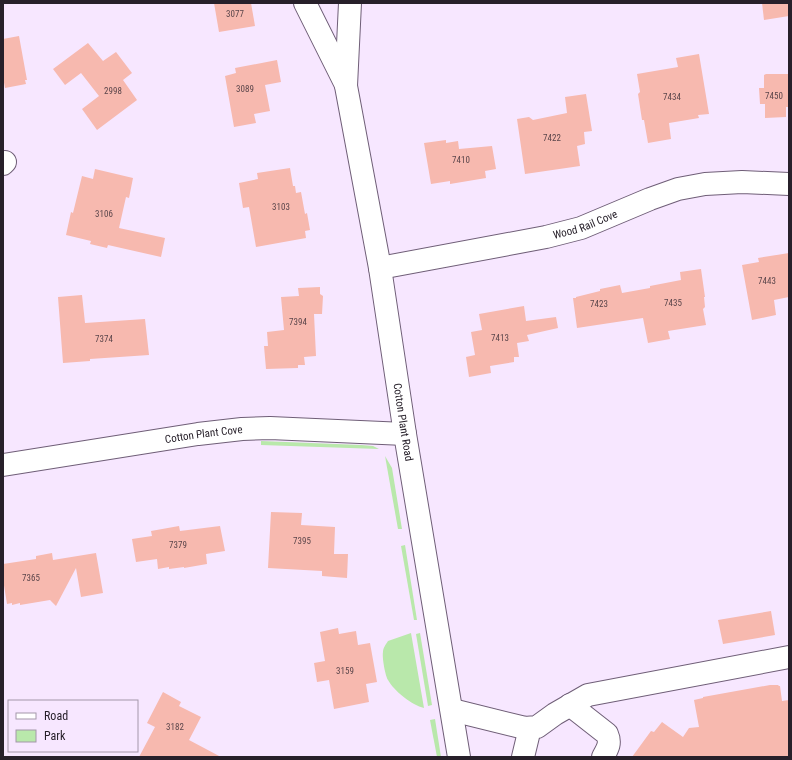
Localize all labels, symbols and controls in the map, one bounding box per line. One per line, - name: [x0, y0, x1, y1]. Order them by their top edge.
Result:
- house number: 3077: [226, 9, 244, 19]
- house number: 3089: [236, 84, 254, 94]
- house number: 2998: [104, 86, 122, 96]
- house number: 7450: [765, 91, 783, 101]
- house number: 7434: [663, 92, 681, 102]
- house number: 7422: [543, 133, 561, 143]
- house number: 7410: [452, 155, 470, 165]
- house number: 3103: [272, 202, 290, 212]
- street label: Wood Rail Cove: [552, 207, 619, 242]
- house number: 3106: [95, 209, 113, 219]
- house number: 7443: [758, 276, 776, 286]
- house number: 7435: [664, 298, 682, 308]
- house number: 7423: [590, 299, 608, 309]
- house number: 7394: [289, 317, 307, 327]
- house number: 7413: [491, 333, 509, 343]
- house number: 7374: [95, 334, 113, 344]
- street label: Cotton Plant Road: [390, 382, 415, 462]
- street label: Cotton Plant Cove: [164, 423, 243, 446]
- house number: 7395: [293, 536, 311, 546]
- house number: 7379: [169, 540, 187, 550]
- house number: 7365: [22, 573, 40, 583]
- house number: 3159: [336, 666, 354, 676]
- legend: [8, 700, 138, 752]
- text: Road: [44, 709, 68, 723]
- house number: 3182: [166, 722, 184, 732]
- text: Park: [44, 729, 66, 743]

